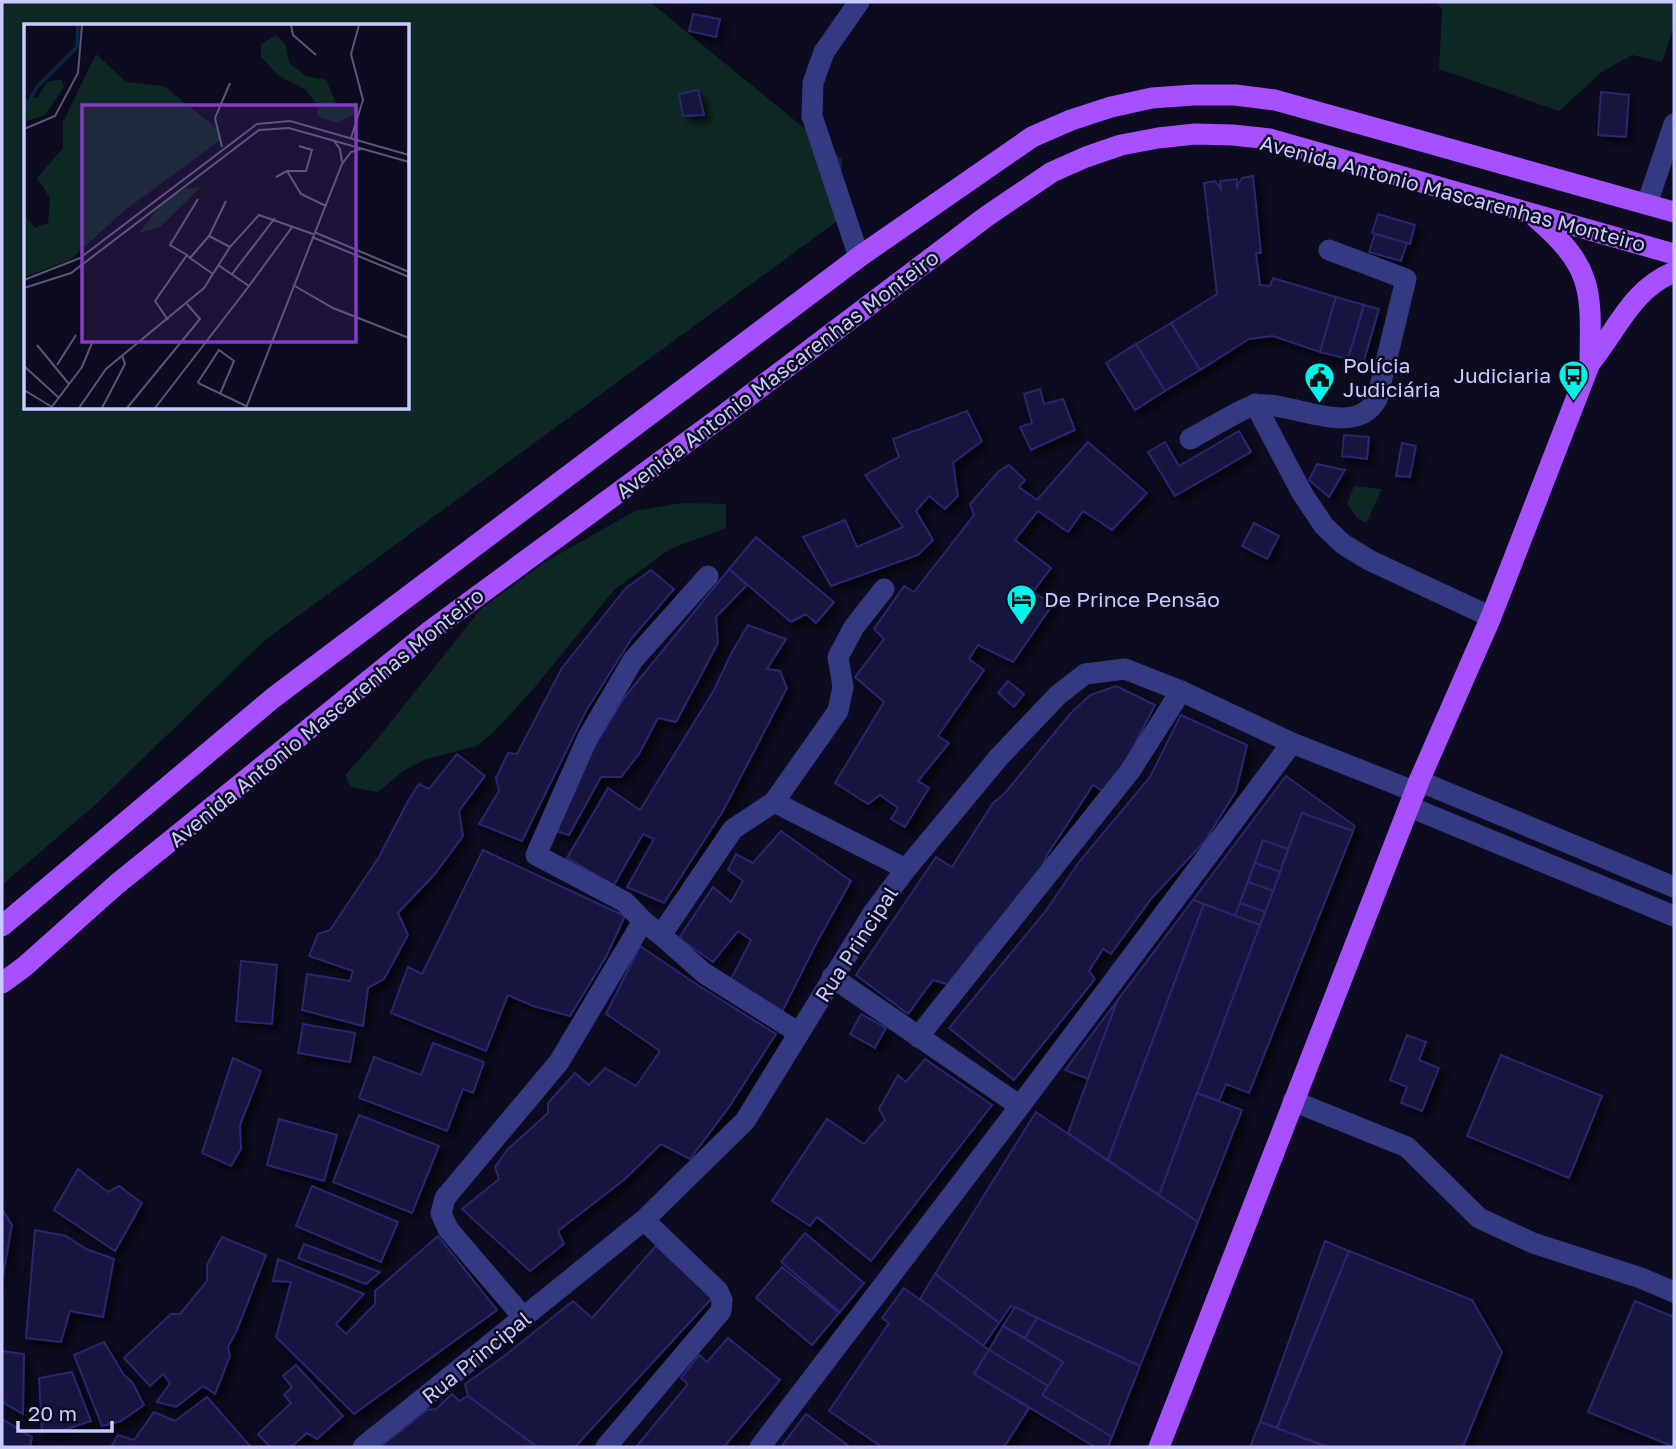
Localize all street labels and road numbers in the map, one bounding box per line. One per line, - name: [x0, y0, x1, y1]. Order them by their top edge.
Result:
- street label: Avenida Antonio Mascarenhas Monteiro: [1257, 129, 1649, 257]
- street label: Avenida Antonio Mascarenhas Monteiro: [610, 244, 944, 504]
- street label: Avenida Antonio Mascarenhas Monteiro: [163, 582, 489, 852]
- street label: Rua Principal: [809, 881, 903, 1007]
- street label: Rua Principal: [416, 1305, 536, 1409]

